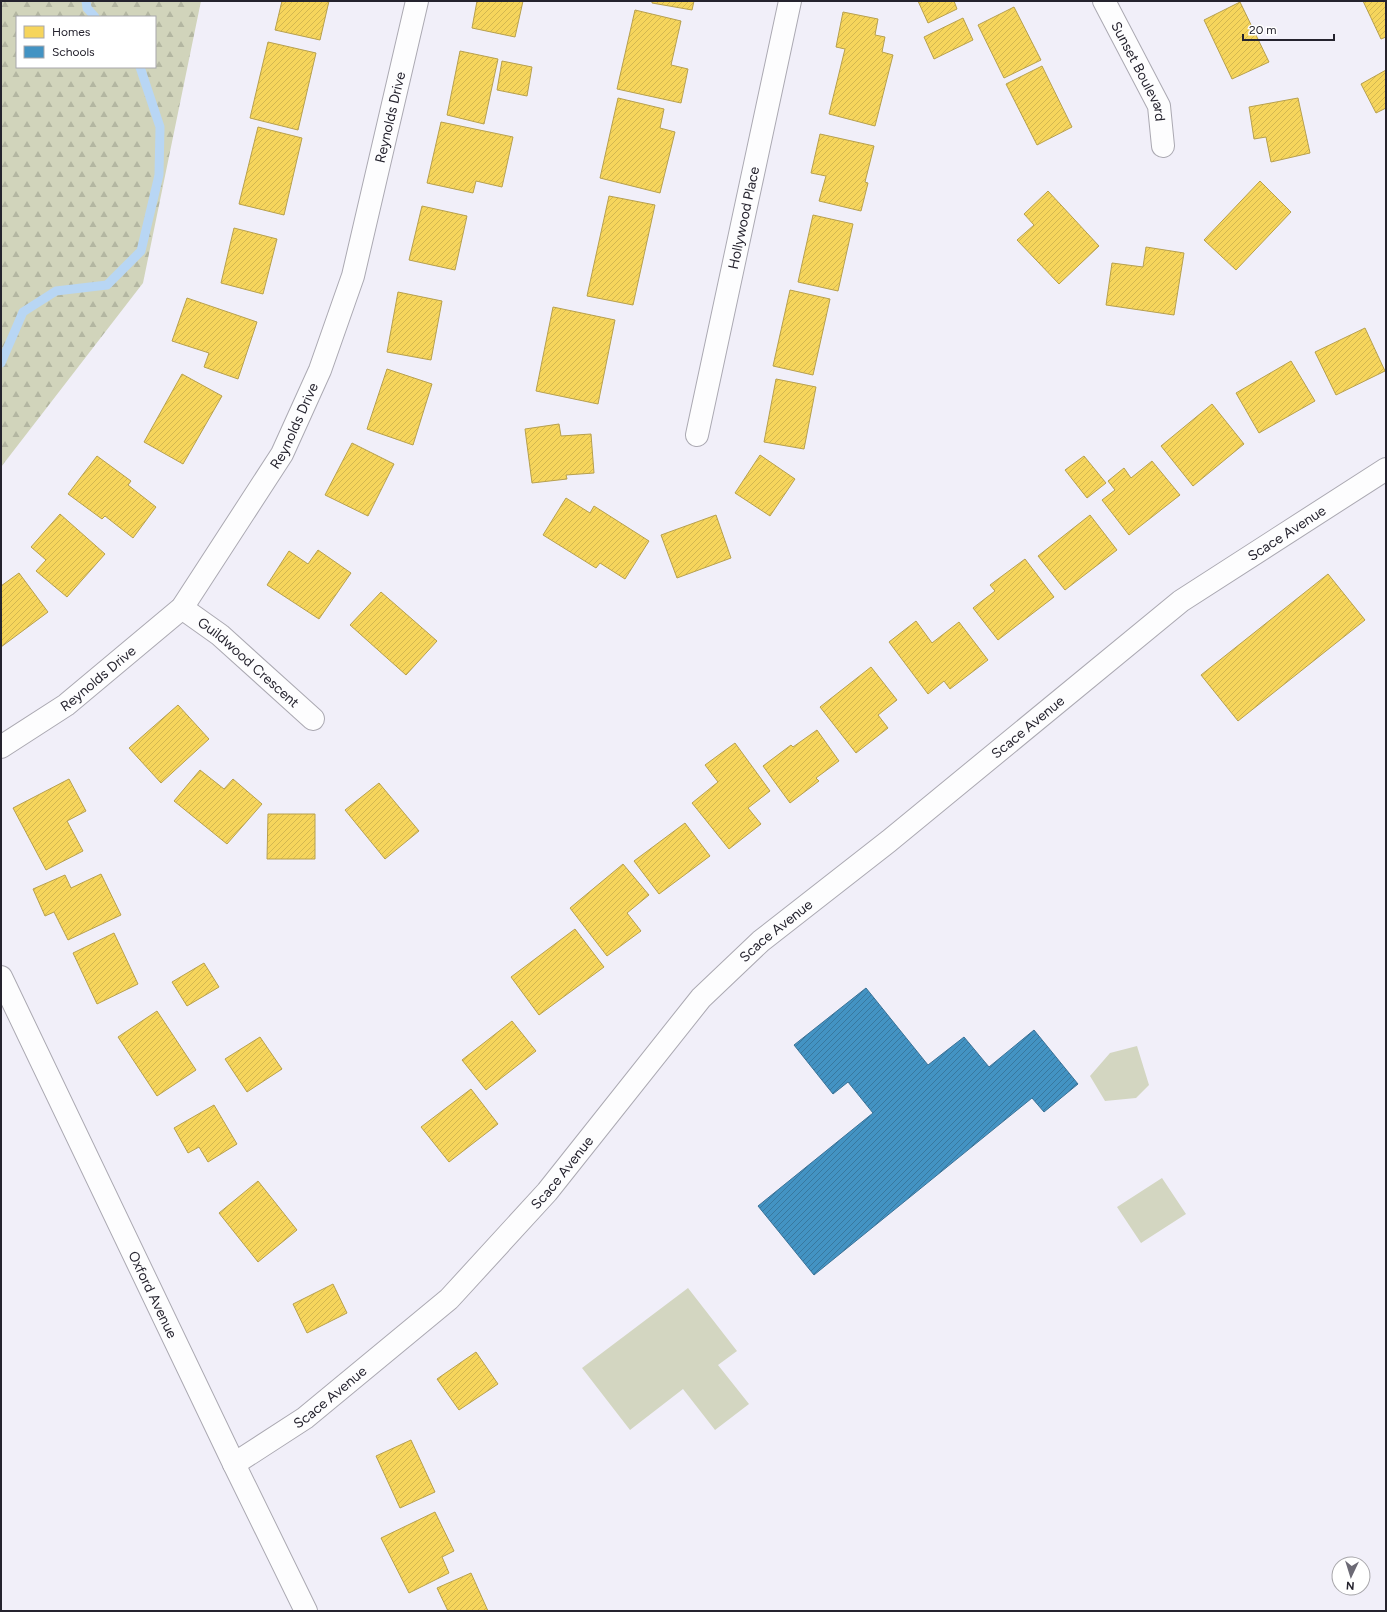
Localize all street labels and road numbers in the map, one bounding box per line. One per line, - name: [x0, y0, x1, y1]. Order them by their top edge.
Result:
- street label: Sunset Boulevard: [1108, 19, 1169, 122]
- street label: Reynolds Drive: [371, 70, 409, 165]
- street label: Hollywood Place: [724, 165, 763, 271]
- street label: Reynolds Drive: [266, 380, 322, 472]
- street label: Scace Avenue: [1244, 501, 1329, 564]
- street label: Guildwood Crescent: [195, 613, 303, 711]
- street label: Reynolds Drive: [57, 642, 139, 715]
- street label: Scace Avenue: [988, 692, 1068, 762]
- street label: Scace Avenue: [736, 895, 816, 966]
- street label: Scace Avenue: [527, 1132, 597, 1213]
- street label: Oxford Avenue: [125, 1248, 181, 1341]
- street label: Scace Avenue: [290, 1362, 370, 1432]

